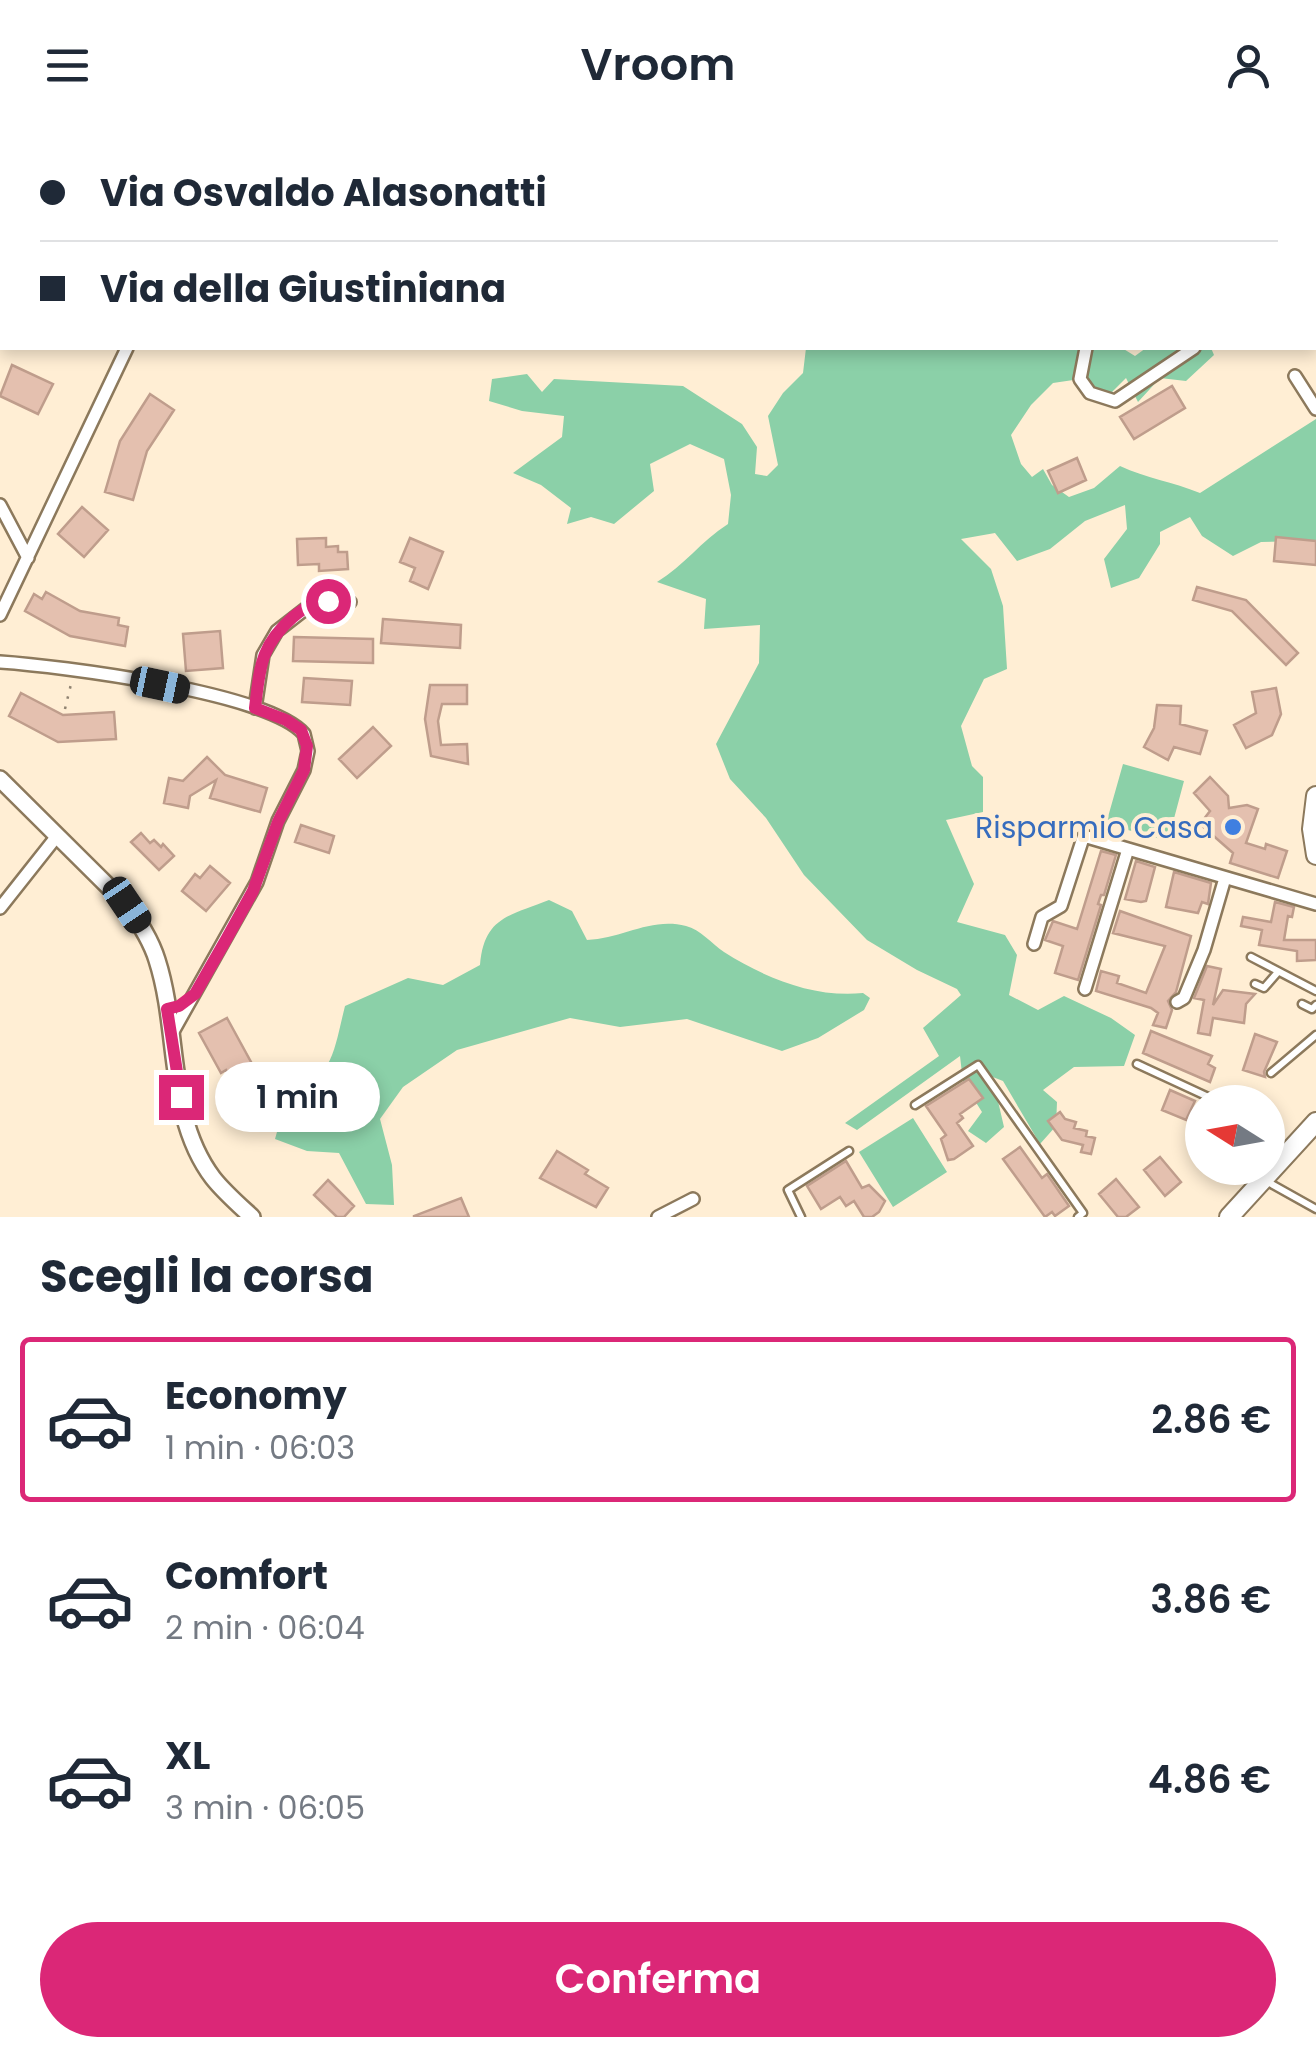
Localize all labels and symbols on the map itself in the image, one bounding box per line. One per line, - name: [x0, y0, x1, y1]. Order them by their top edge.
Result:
- route start: [306, 579, 351, 624]
- car: [128, 664, 192, 706]
- place label: Risparmio Casa: [975, 806, 1213, 849]
- marker: Risparmio Casa: [1222, 816, 1244, 838]
- car: [98, 872, 156, 938]
- callout: 1 min: [216, 1062, 381, 1132]
- route end: [159, 1075, 204, 1120]
- north arrow: [1185, 1085, 1285, 1185]

